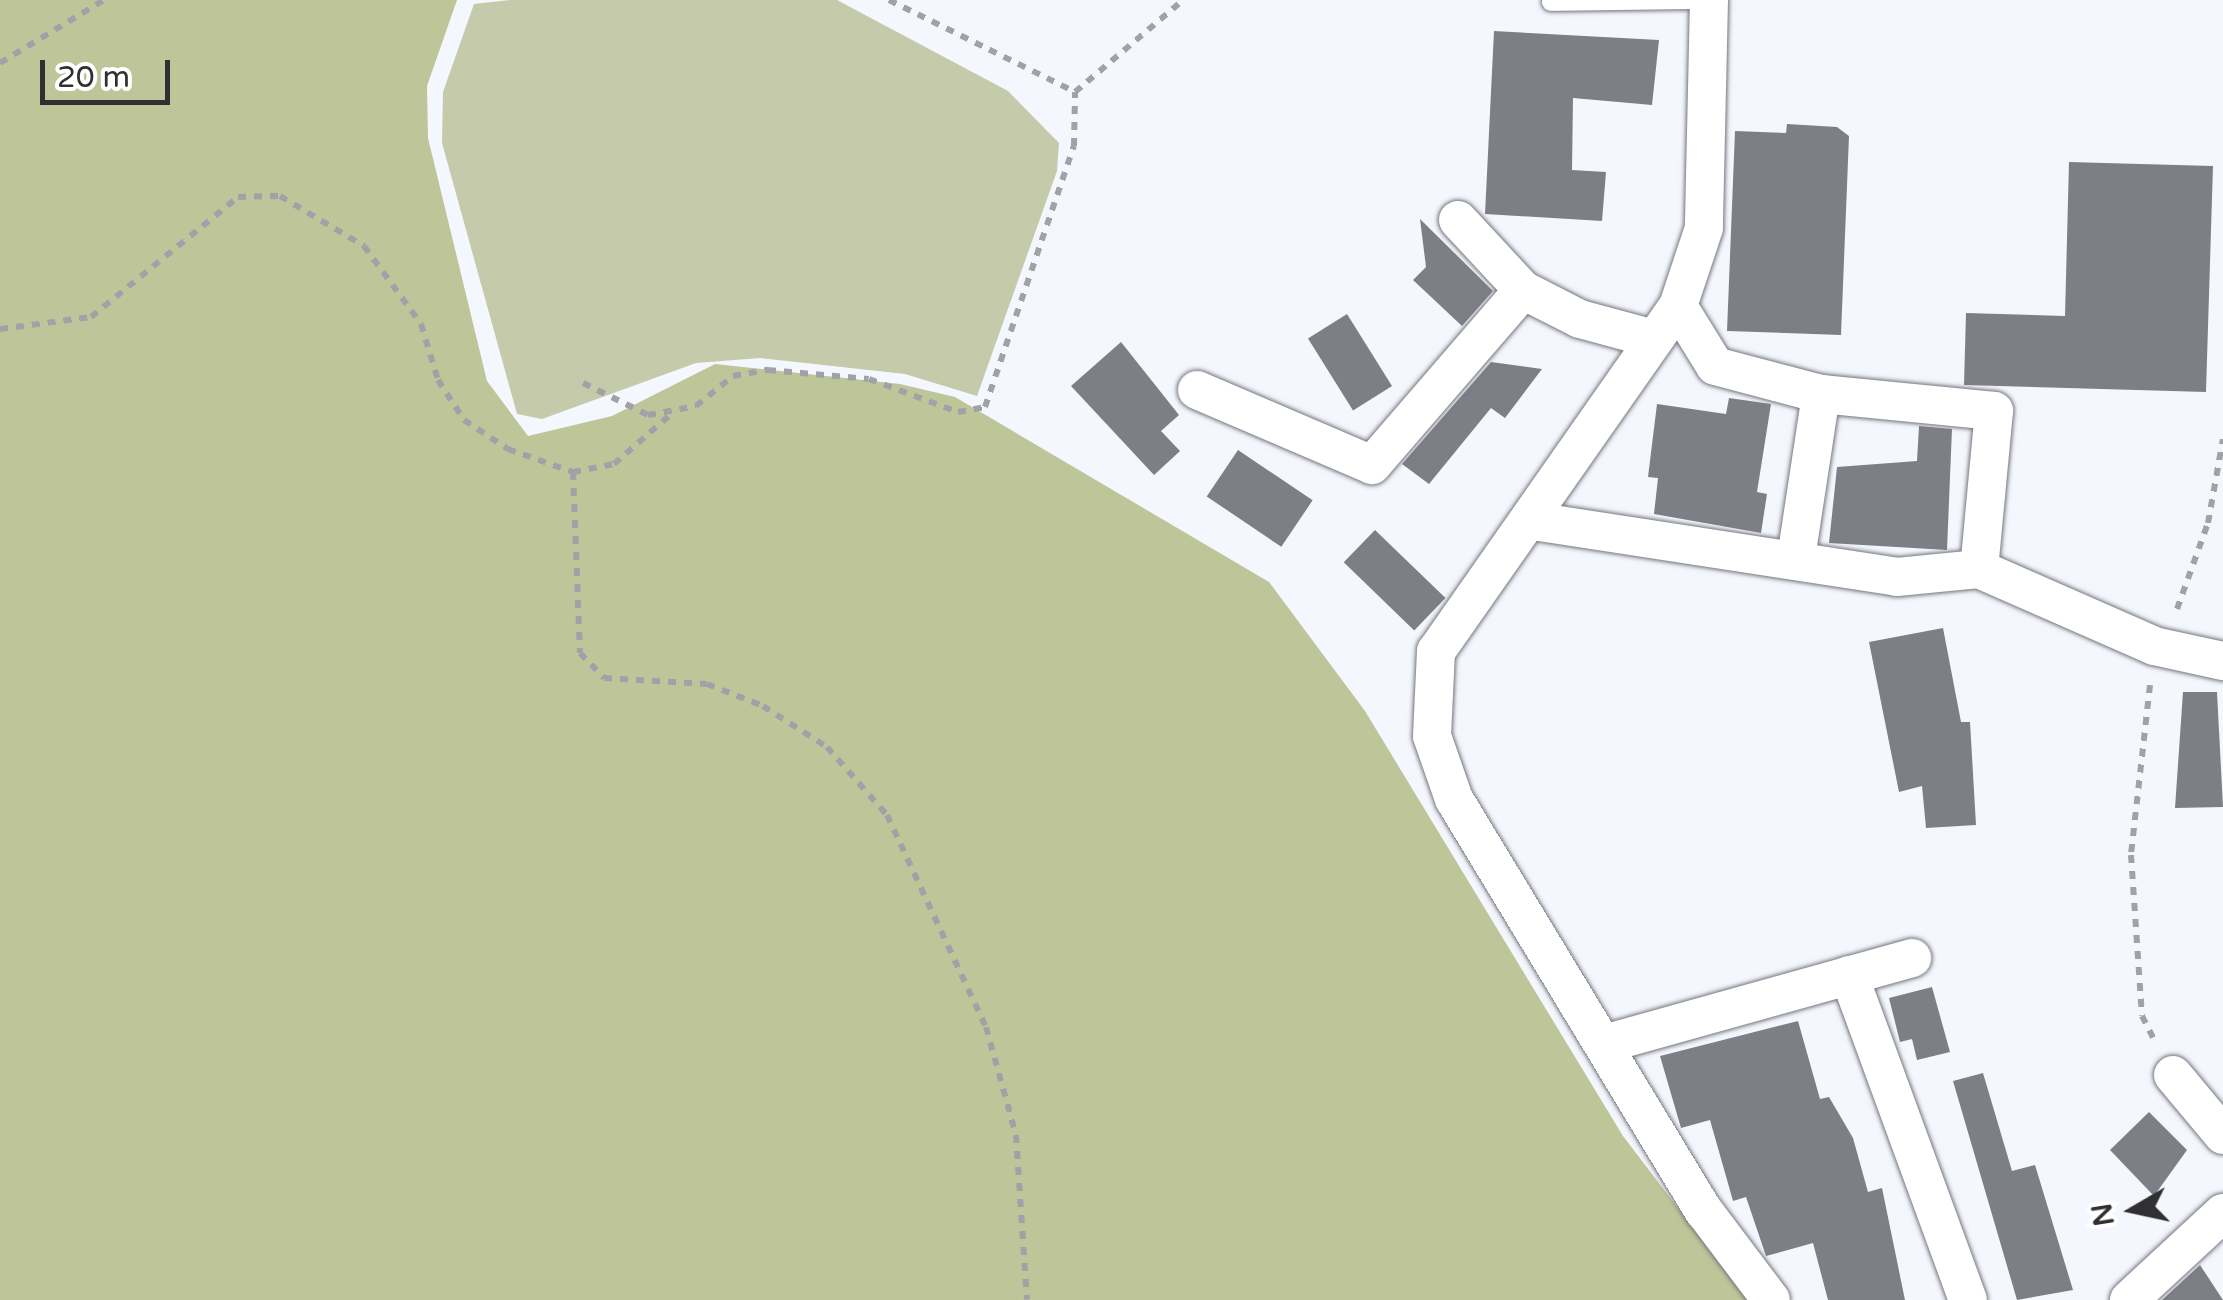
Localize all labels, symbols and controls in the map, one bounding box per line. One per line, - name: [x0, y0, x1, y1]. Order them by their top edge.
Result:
- scale bar: [45, 40, 175, 102]
- text: 20 m: [57, 59, 130, 96]
- north arrow: [2083, 1160, 2183, 1260]
- text: N: [2085, 1201, 2122, 1228]

